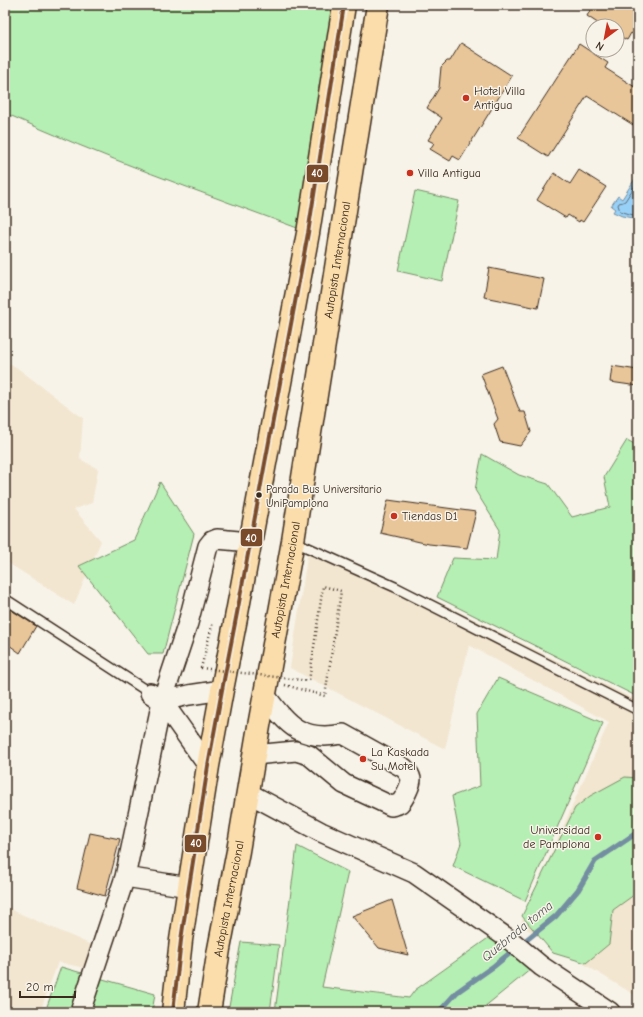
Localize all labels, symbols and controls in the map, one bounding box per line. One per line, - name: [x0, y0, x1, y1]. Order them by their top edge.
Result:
- north arrow: [585, 18, 625, 58]
- text: N: [593, 39, 606, 53]
- place label: Hotel Villa Antigua: [474, 84, 525, 112]
- marker: Hotel Villa Antigua: [461, 93, 471, 103]
- line badge: 40: [306, 164, 329, 183]
- place label: Villa Antigua: [418, 166, 481, 180]
- text: 40: [311, 167, 323, 180]
- marker: Villa Antigua: [405, 168, 415, 178]
- street label: Autopista Internacional: [321, 200, 353, 320]
- place label: Parada Bus Universitario UniPamplona: [266, 483, 382, 510]
- marker: Parada Bus Universitario UniPamplona: [254, 490, 264, 500]
- place label: Tiendas D1: [402, 509, 458, 523]
- marker: Tiendas D1: [389, 511, 399, 521]
- street label: Autopista Internacional: [268, 520, 303, 639]
- line badge: 40: [240, 528, 263, 547]
- text: 40: [245, 532, 257, 545]
- place label: La Kaskada Su Motel: [371, 745, 429, 773]
- marker: La Kaskada Su Motel: [358, 754, 368, 764]
- place label: Universidad de Pamplona: [523, 823, 590, 851]
- marker: Universidad de Pamplona: [593, 832, 603, 842]
- line badge: 40: [184, 834, 207, 853]
- text: 40: [190, 837, 202, 850]
- street label: Autopista Internacional: [211, 839, 247, 958]
- water label: Quebrada toma: [478, 898, 556, 964]
- scale bar: [20, 973, 75, 999]
- text: 20 m: [26, 980, 54, 994]

